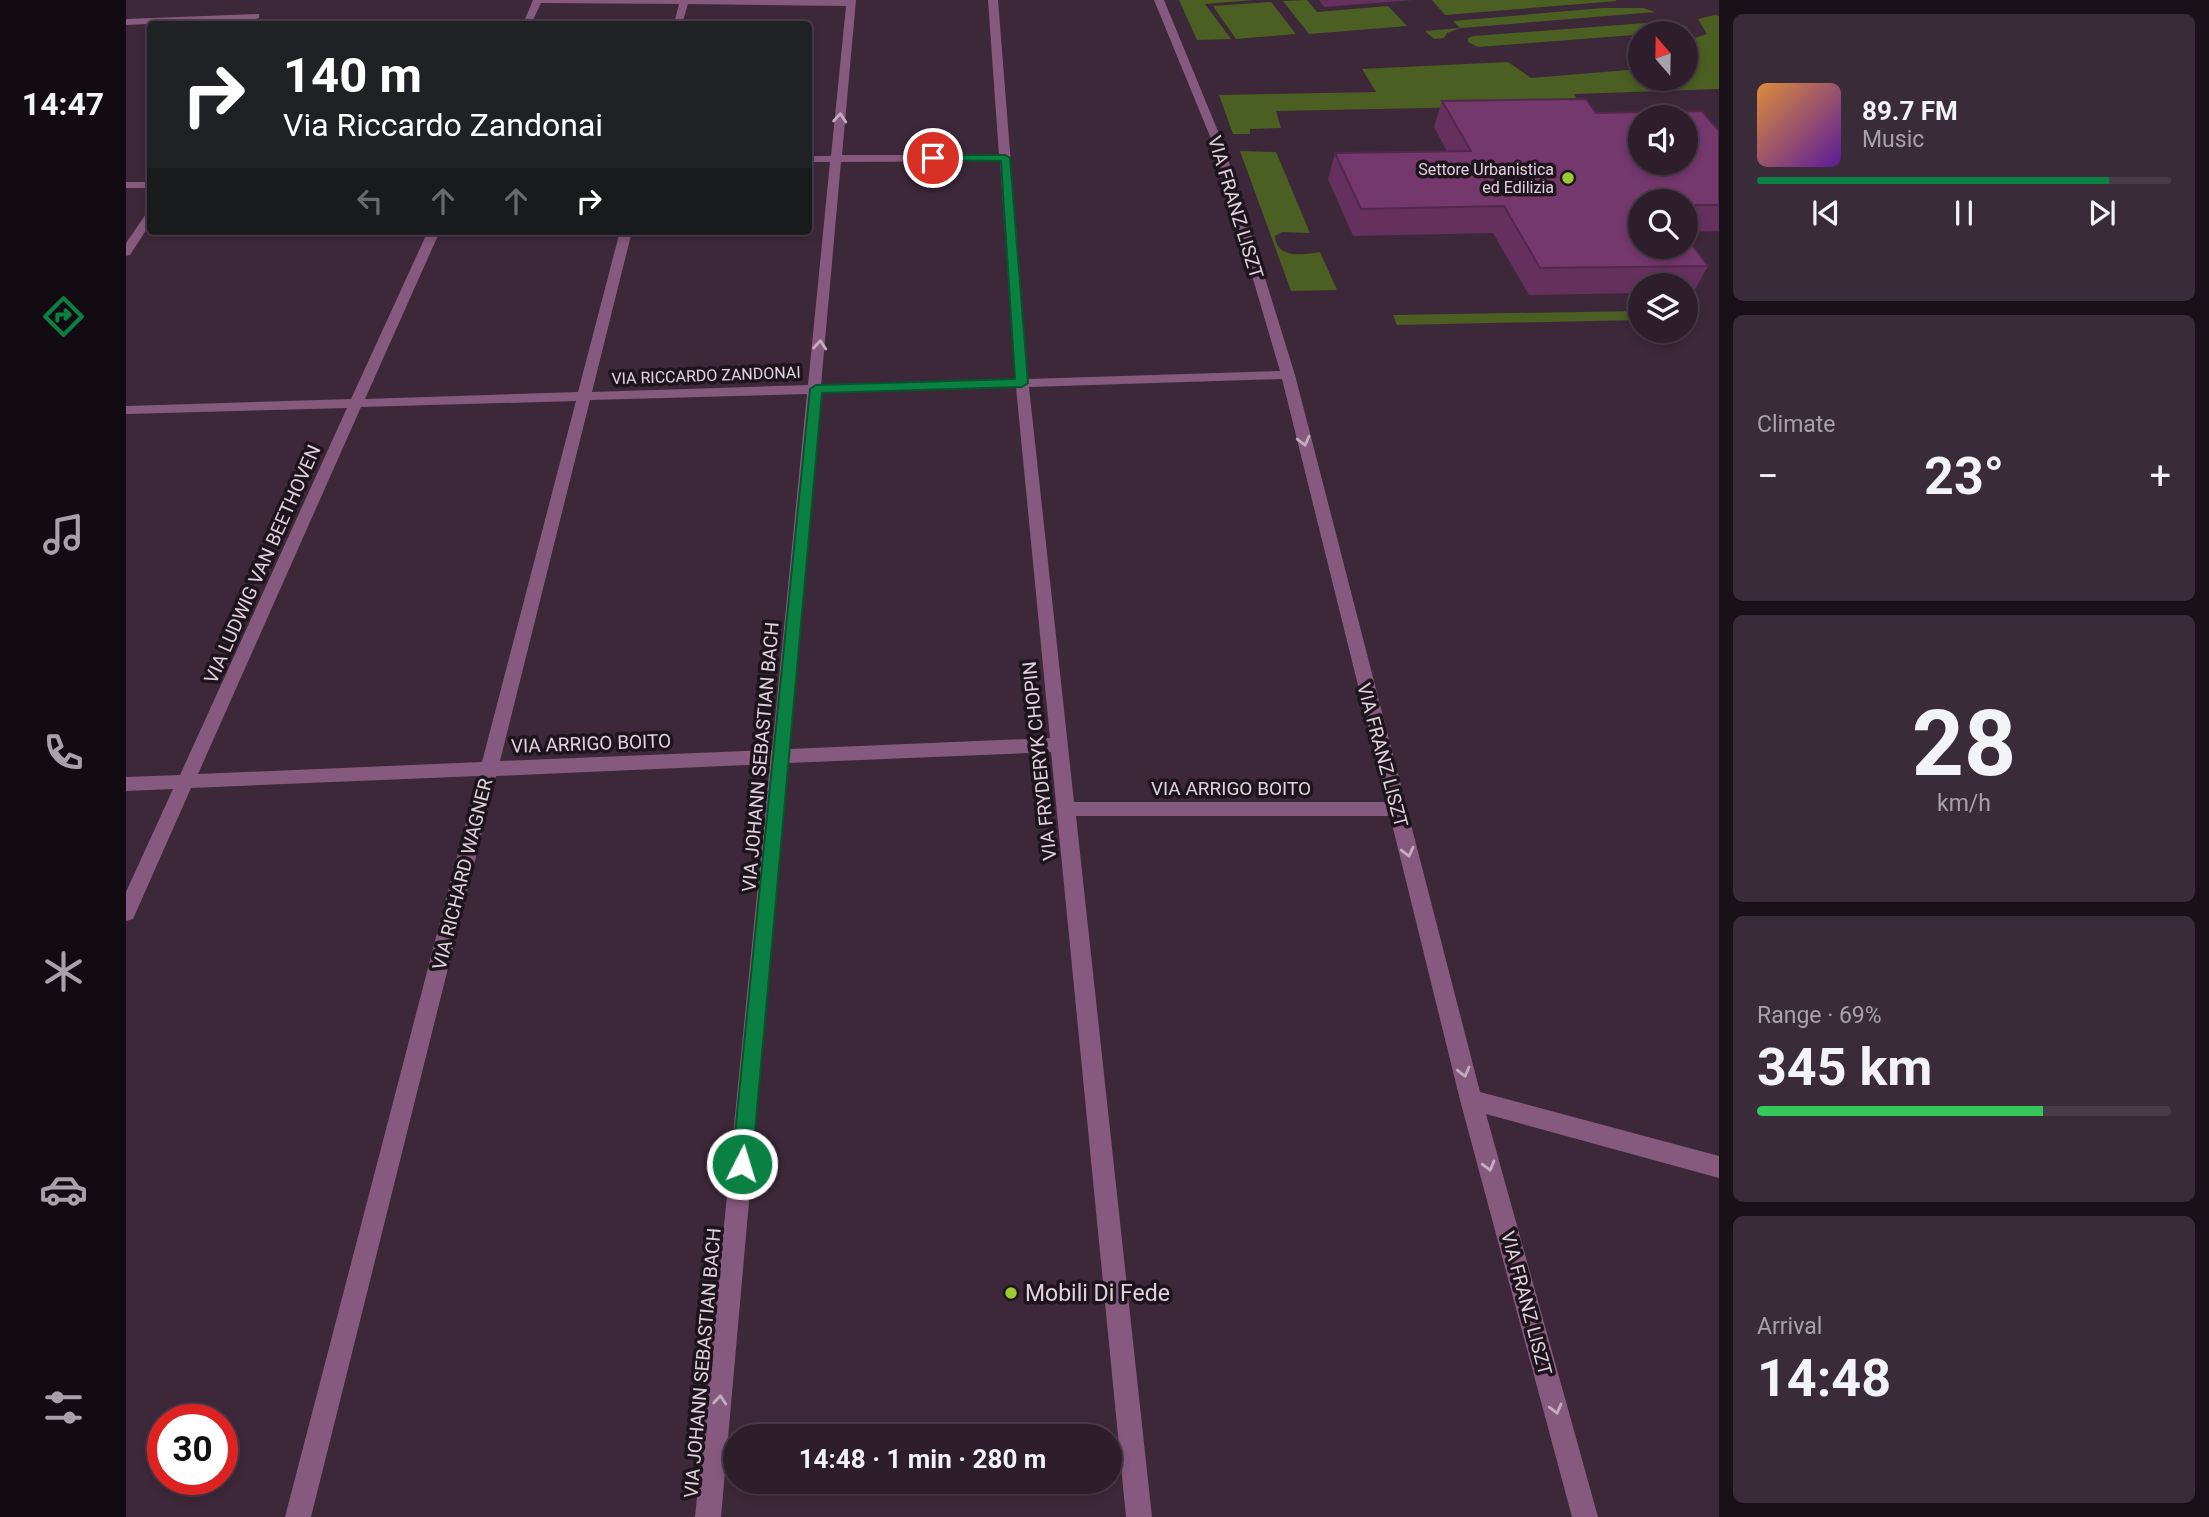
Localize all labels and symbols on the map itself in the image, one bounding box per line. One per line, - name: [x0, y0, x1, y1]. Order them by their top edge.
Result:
- north arrow: [1628, 21, 1698, 91]
- one-way arrow: [832, 112, 847, 123]
- pin: [903, 128, 963, 188]
- street label: VIA FRANZ LISZT: [1203, 133, 1268, 281]
- place label: Settore Urbanistica ed Edilizia: [1418, 160, 1554, 197]
- marker: Settore Urbanistica ed Edilizia: [1560, 170, 1576, 186]
- one-way arrow: [812, 339, 827, 350]
- street label: VIA RICCARDO ZANDONAI: [611, 363, 801, 388]
- one-way arrow: [1296, 435, 1310, 447]
- street label: VIA LUDWIG VAN BEETHOVEN: [199, 441, 326, 687]
- street label: VIA JOHANN SEBASTIAN BACH: [737, 621, 784, 893]
- street label: VIA FRYDERYK CHOPIN: [1018, 660, 1061, 862]
- street label: VIA FRANZ LISZT: [1352, 681, 1413, 830]
- street label: VIA ARRIGO BOITO: [511, 729, 671, 758]
- street label: VIA RICHARD WAGNER: [428, 776, 497, 972]
- street label: VIA ARRIGO BOITO: [1151, 777, 1311, 800]
- one-way arrow: [1400, 846, 1414, 858]
- one-way arrow: [1456, 1066, 1470, 1078]
- position arrow: [705, 1127, 779, 1201]
- one-way arrow: [1481, 1160, 1496, 1172]
- street label: VIA JOHANN SEBASTIAN BACH: [679, 1227, 726, 1499]
- street label: VIA FRANZ LISZT: [1496, 1229, 1557, 1378]
- place label: Mobili Di Fede: [1025, 1280, 1170, 1307]
- marker: Mobili Di Fede: [1003, 1285, 1019, 1301]
- one-way arrow: [712, 1394, 727, 1406]
- one-way arrow: [1548, 1403, 1562, 1415]
- speed limit sign: 30: [147, 1404, 238, 1495]

